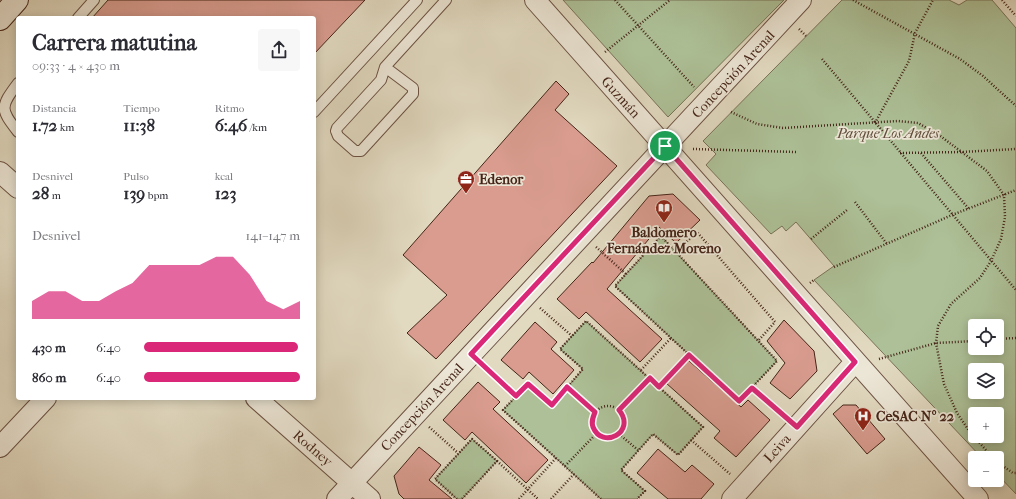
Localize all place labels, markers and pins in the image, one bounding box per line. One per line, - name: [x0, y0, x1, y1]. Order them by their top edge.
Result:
- pin: [648, 129, 682, 163]
- office icon: Edenor: [456, 169, 476, 194]
- place label: Edenor: [479, 171, 524, 188]
- library icon: Baldomero Fernández Moreno: [654, 198, 674, 223]
- place label: Baldomero Fernández Moreno: [606, 224, 721, 257]
- hospital icon: CeSAC Nº 22: [853, 406, 873, 431]
- place label: CeSAC Nº 22: [876, 408, 954, 425]

